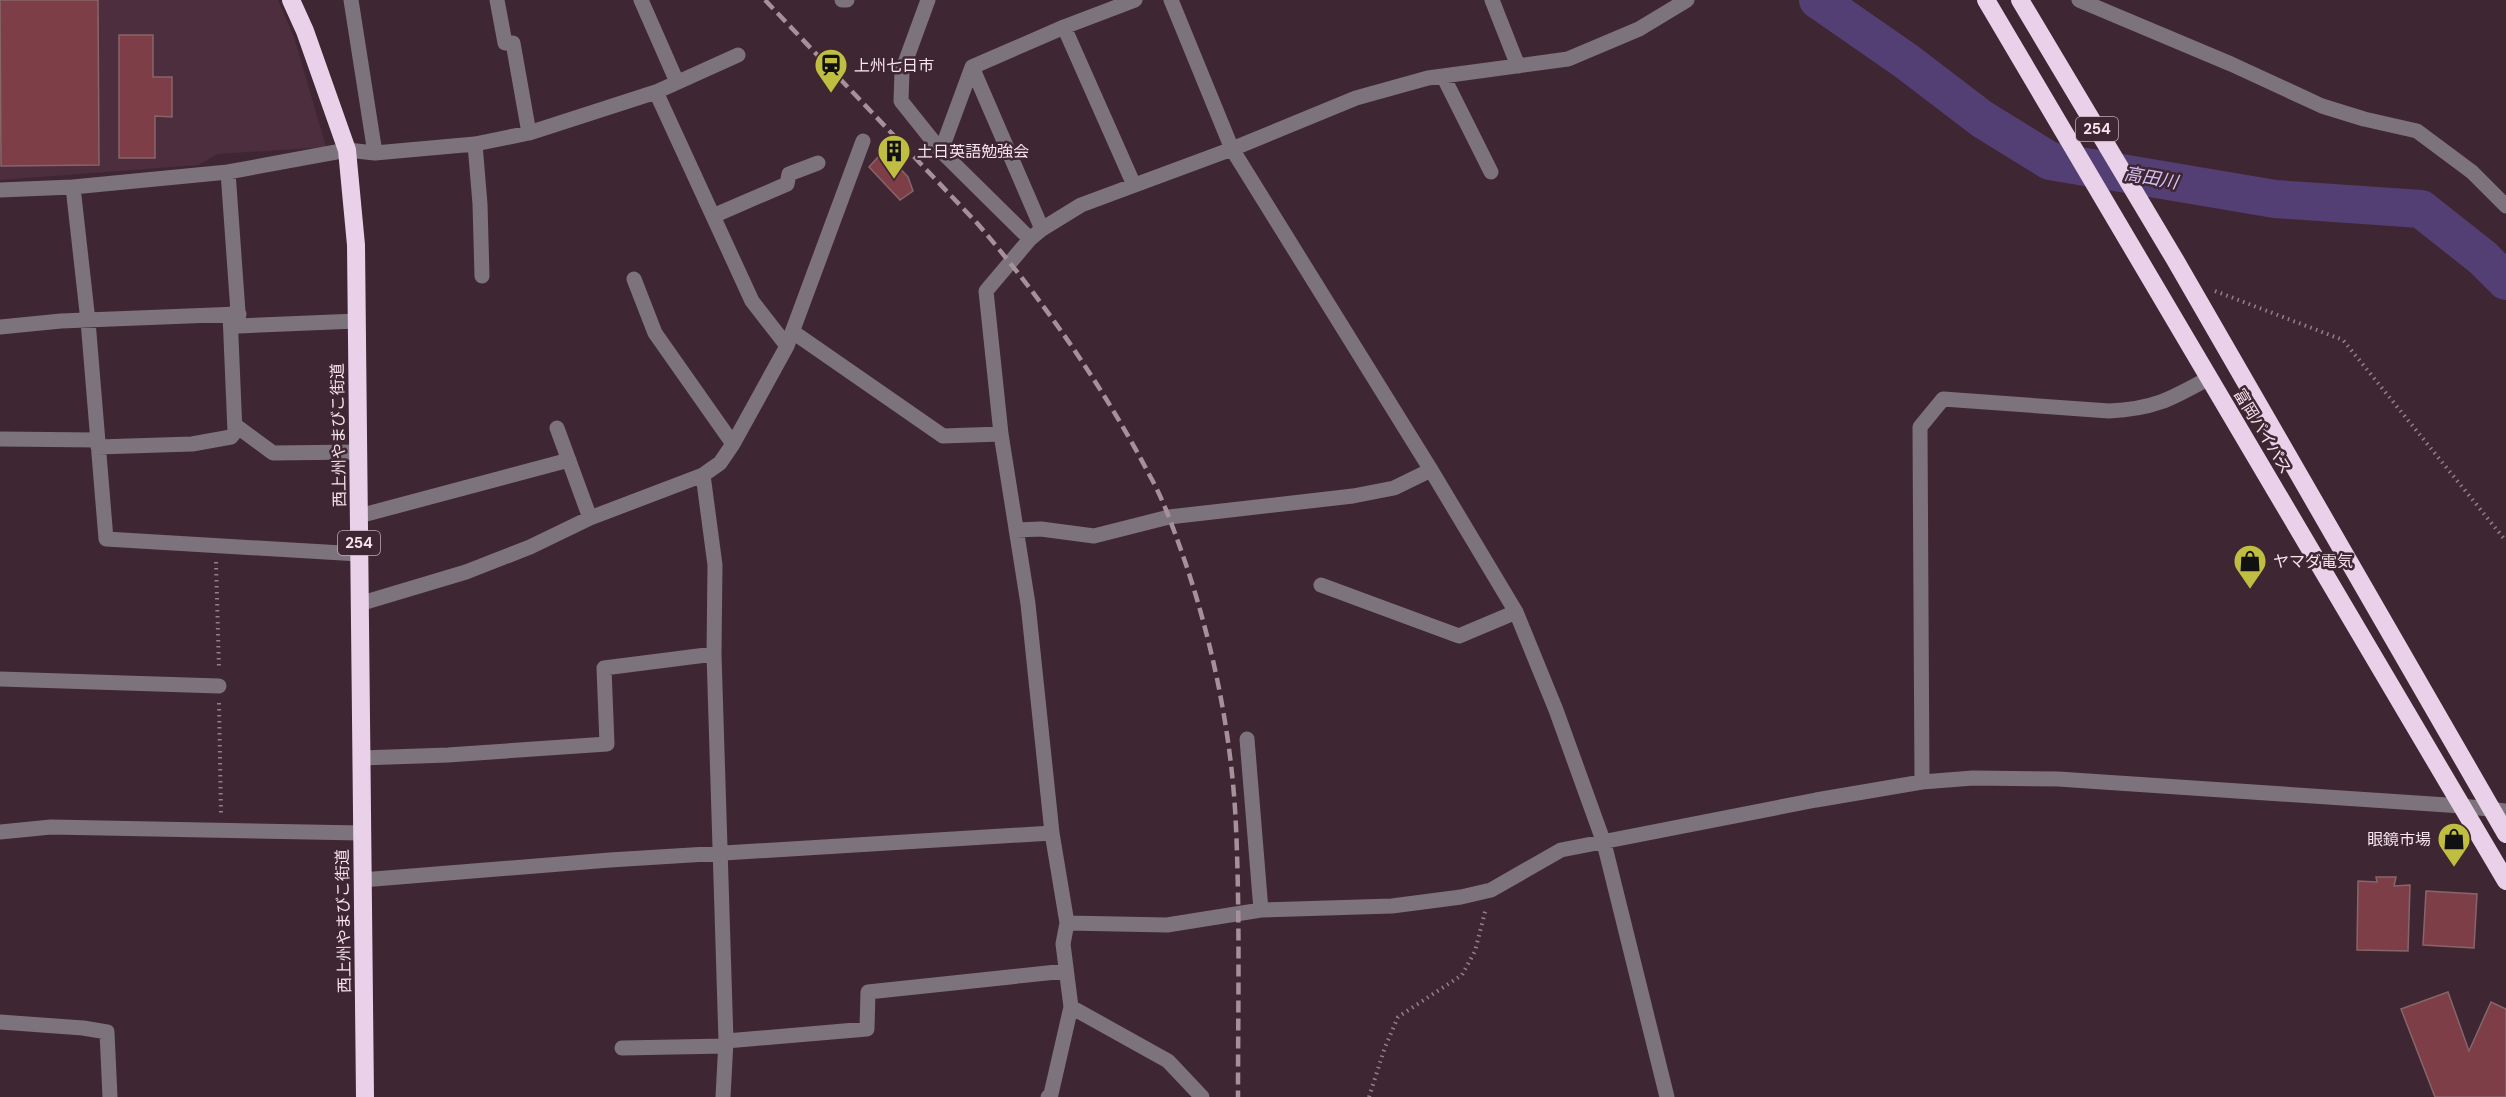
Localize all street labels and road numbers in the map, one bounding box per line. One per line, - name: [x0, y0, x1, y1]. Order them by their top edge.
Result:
- road number: 254: [2076, 117, 2118, 141]
- street label: 西上州やまびこ街道: [327, 363, 350, 507]
- street label: 富岡バイパス: [2229, 385, 2296, 478]
- road number: 254: [338, 531, 380, 555]
- street label: 西上州やまびこ街道: [332, 849, 355, 993]

